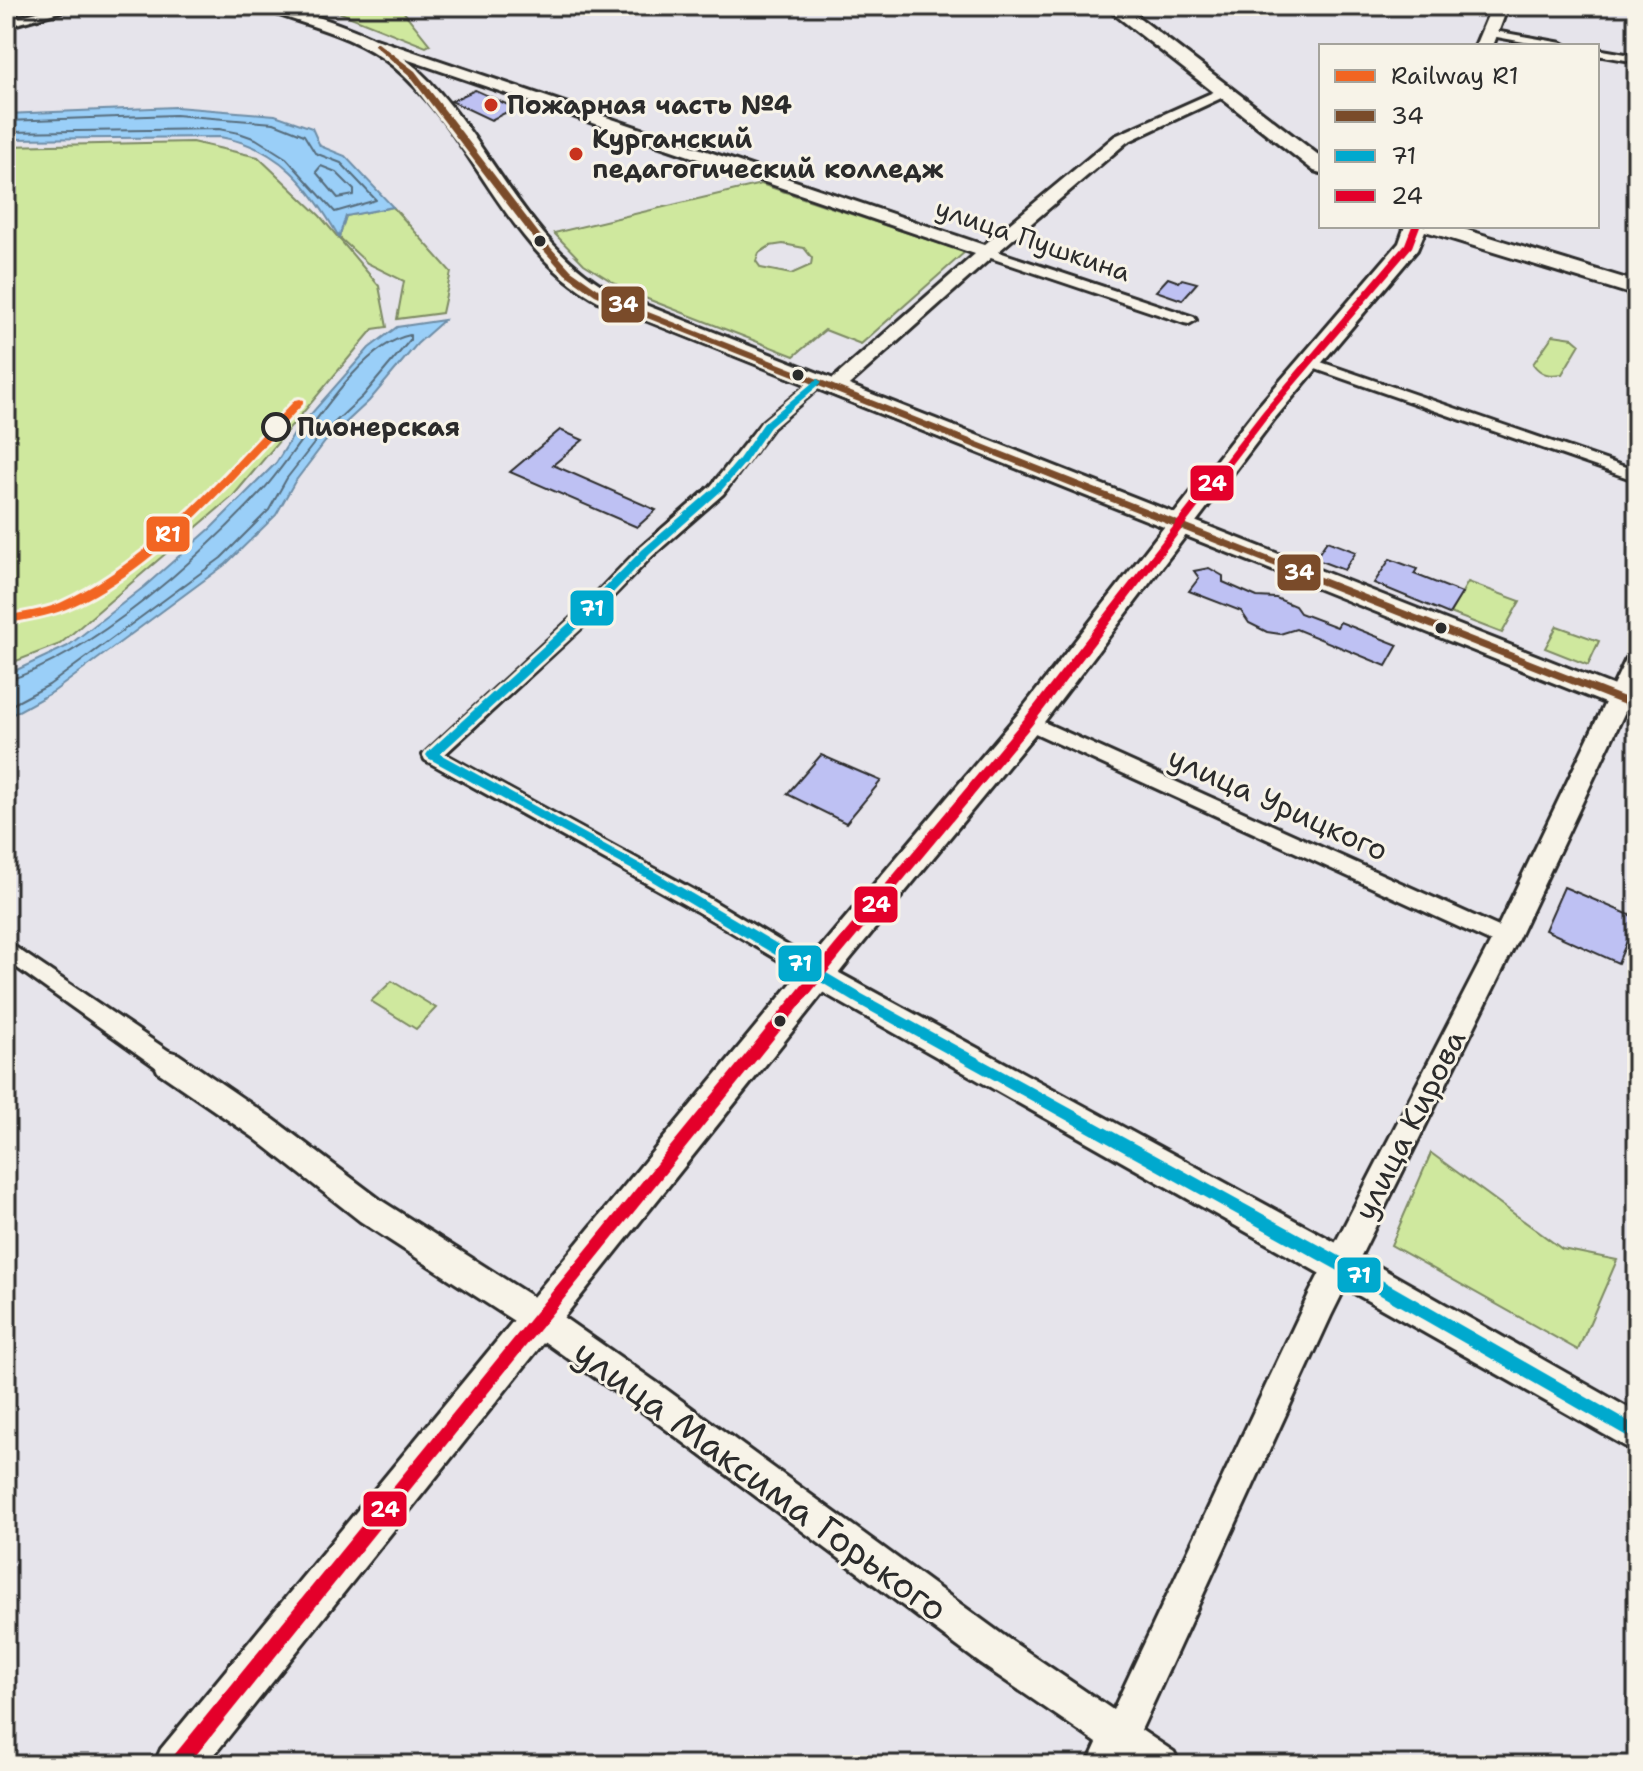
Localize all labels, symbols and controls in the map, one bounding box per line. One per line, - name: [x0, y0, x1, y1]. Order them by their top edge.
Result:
- legend: [1319, 44, 1599, 228]
- text: Railway R1: [1391, 60, 1519, 92]
- place label: Пожарная часть №4: [507, 87, 792, 122]
- marker: Пожарная часть №4: [482, 96, 500, 114]
- text: 34: [1391, 100, 1424, 132]
- place label: Курганский педагогический колледж: [592, 121, 943, 186]
- text: 71: [1391, 140, 1417, 172]
- marker: Курганский педагогический колледж: [567, 145, 585, 163]
- text: 24: [1391, 180, 1423, 212]
- street label: улица Пушкина: [931, 190, 1135, 289]
- unlabelled marker: [532, 233, 548, 249]
- line badge: 34: [600, 285, 646, 324]
- text: 34: [608, 290, 639, 319]
- unlabelled marker: [790, 367, 806, 383]
- place label: Пионерская: [297, 409, 460, 444]
- marker: Пионерская: [262, 413, 290, 441]
- line badge: 24: [1189, 464, 1235, 502]
- text: 24: [1197, 469, 1228, 498]
- line badge: R1: [145, 515, 191, 553]
- text: R1: [155, 520, 181, 549]
- line badge: 34: [1276, 553, 1322, 592]
- text: 34: [1284, 558, 1315, 587]
- line badge: 71: [569, 589, 615, 627]
- text: 71: [580, 594, 604, 623]
- unlabelled marker: [1433, 620, 1449, 636]
- street label: улица Урицкого: [1162, 737, 1395, 870]
- line badge: 24: [853, 885, 899, 924]
- text: 24: [861, 890, 892, 919]
- line badge: 71: [777, 944, 823, 983]
- text: 71: [788, 949, 812, 978]
- unlabelled marker: [772, 1013, 788, 1029]
- street label: улица Кирова: [1344, 1022, 1475, 1227]
- line badge: 71: [1336, 1256, 1382, 1294]
- text: 71: [1347, 1261, 1371, 1290]
- street label: улица Максима Горького: [564, 1328, 958, 1633]
- line badge: 24: [362, 1490, 408, 1528]
- text: 24: [370, 1495, 401, 1524]

